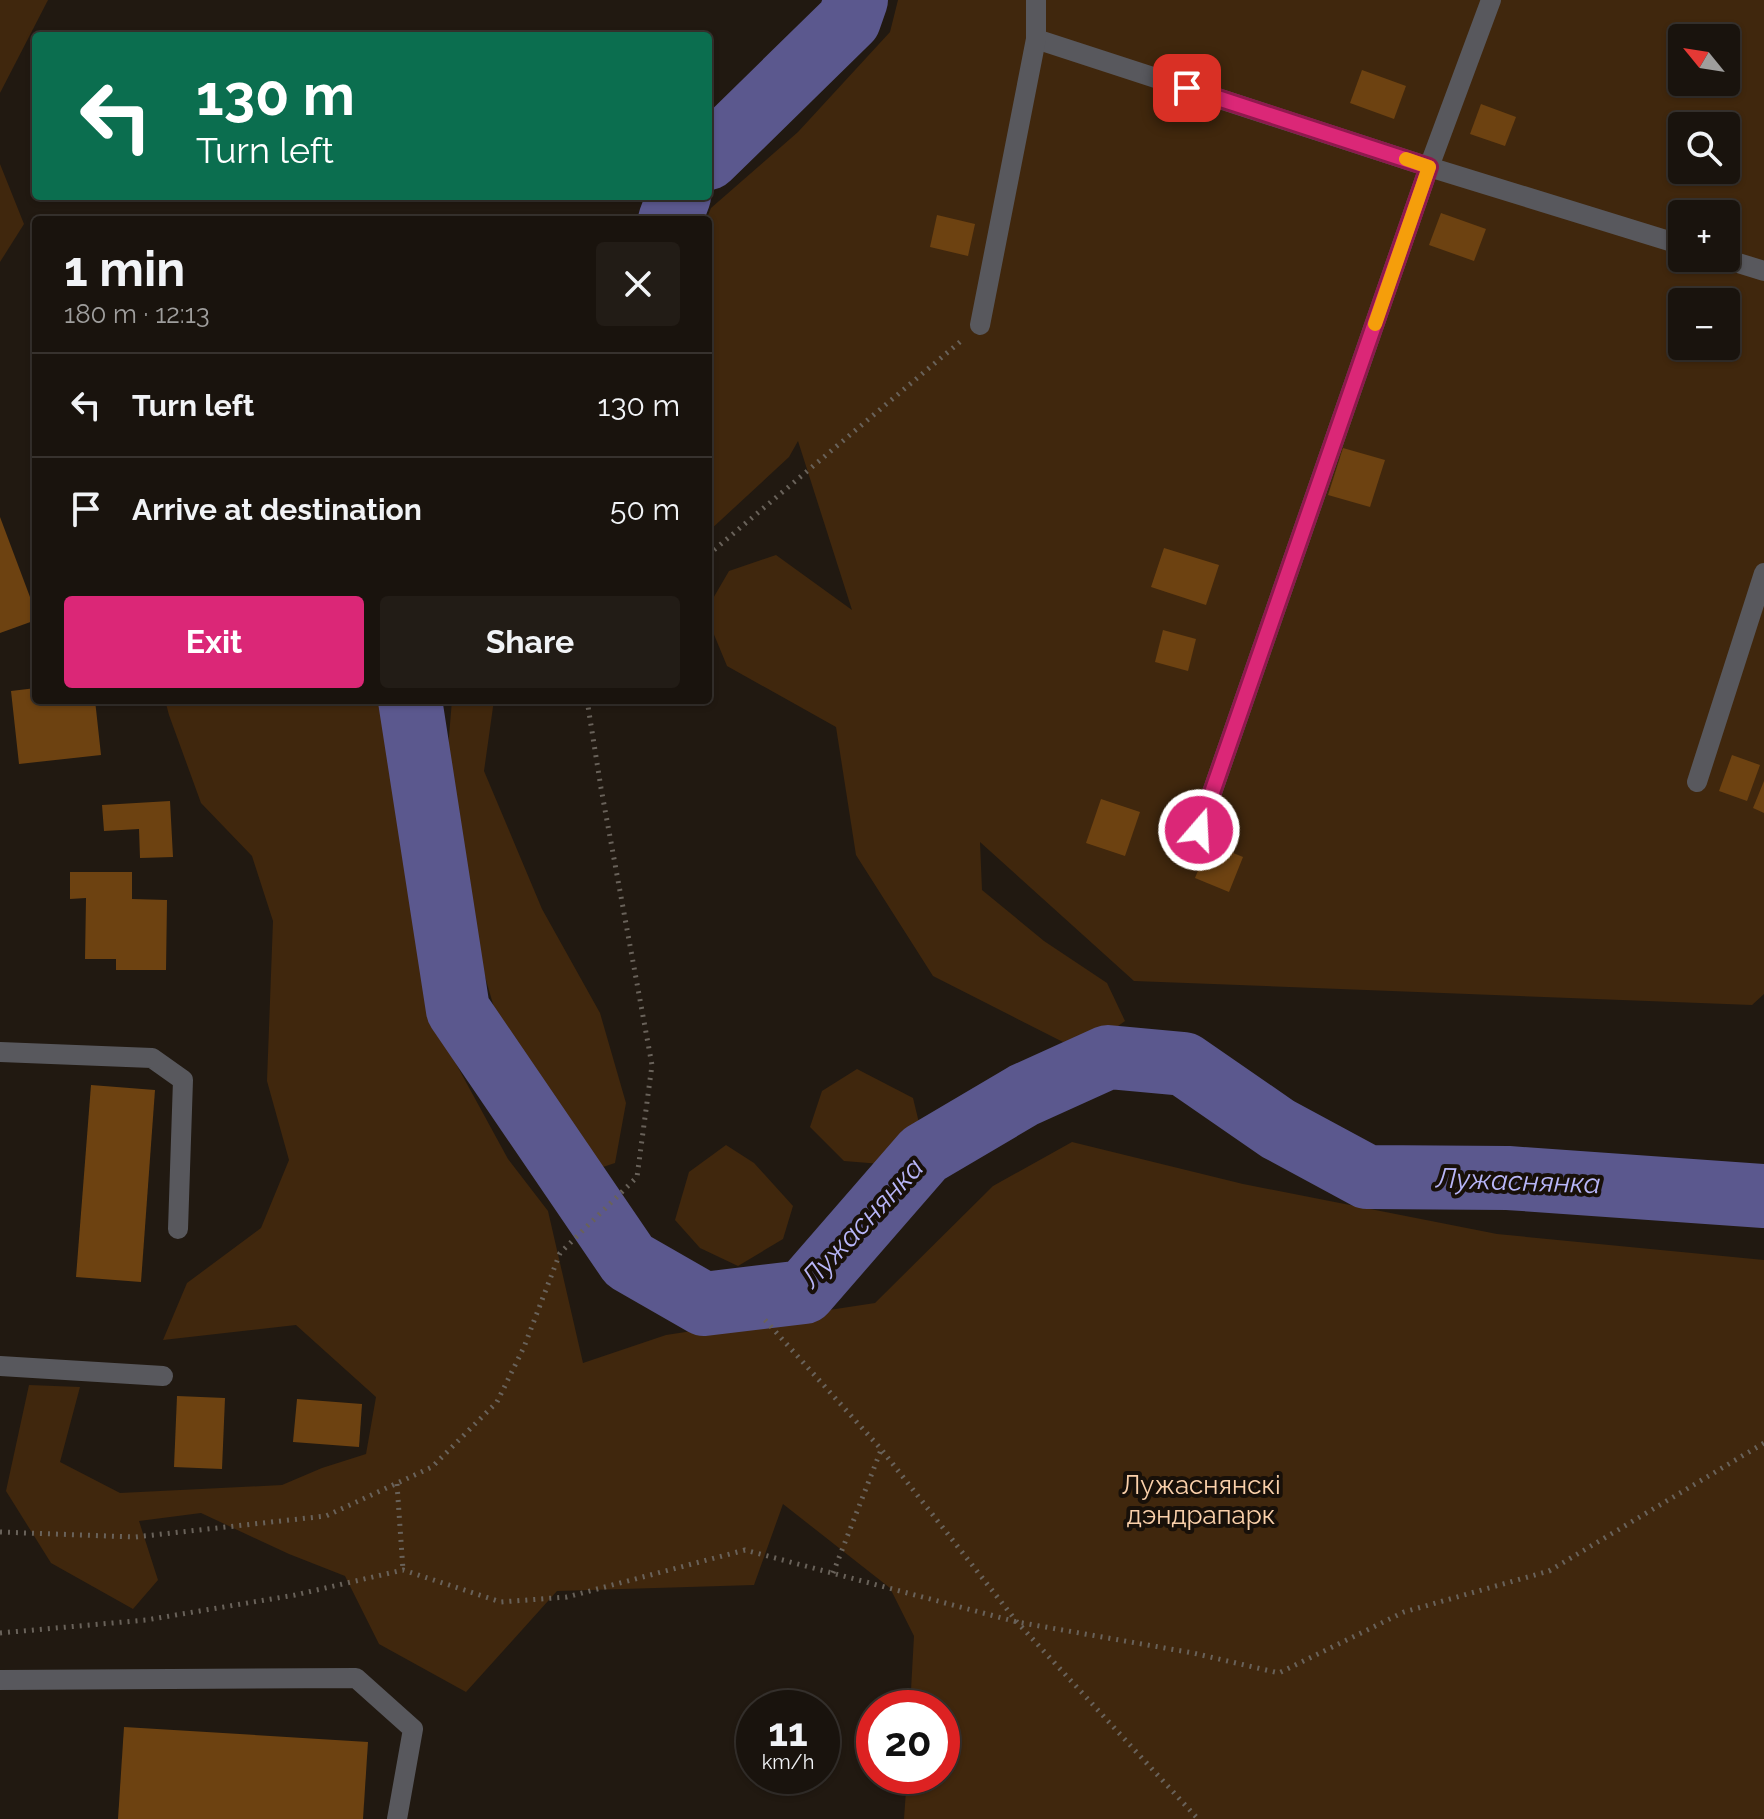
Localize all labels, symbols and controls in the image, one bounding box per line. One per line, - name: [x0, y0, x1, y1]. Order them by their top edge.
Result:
- north arrow: [1668, 24, 1740, 96]
- map controls: [1668, 24, 1740, 360]
- pin: [1153, 54, 1221, 122]
- text: 130 m: [196, 62, 355, 128]
- icon: left: [64, 64, 168, 168]
- icon: arrive: [1165, 66, 1209, 110]
- button: search: [1668, 112, 1740, 184]
- text: Turn left: [196, 129, 334, 171]
- button: +: [1668, 200, 1740, 272]
- text: 1 min: [64, 241, 185, 297]
- button: close: [596, 242, 680, 326]
- button: −: [1668, 288, 1740, 360]
- text: 180 m · 12:13: [64, 299, 210, 329]
- icon: left: [64, 383, 108, 427]
- text: Turn left: [132, 388, 254, 423]
- text: 130 m: [598, 388, 680, 423]
- icon: arrive: [64, 487, 108, 531]
- text: Arrive at destination: [132, 492, 422, 527]
- text: 50 m: [610, 492, 680, 527]
- button: Exit: [64, 596, 364, 688]
- button: Share: [380, 596, 680, 688]
- position arrow: [1157, 788, 1241, 872]
- water label: Лужаснянка: [793, 1151, 930, 1295]
- water label: Лужаснянка: [1434, 1162, 1601, 1200]
- park label: Лужаснянскі дэндрапарк: [1121, 1470, 1281, 1530]
- speed limit sign: 20: [856, 1690, 960, 1794]
- text: 11: [768, 1708, 808, 1755]
- text: km/h: [762, 1750, 814, 1774]

